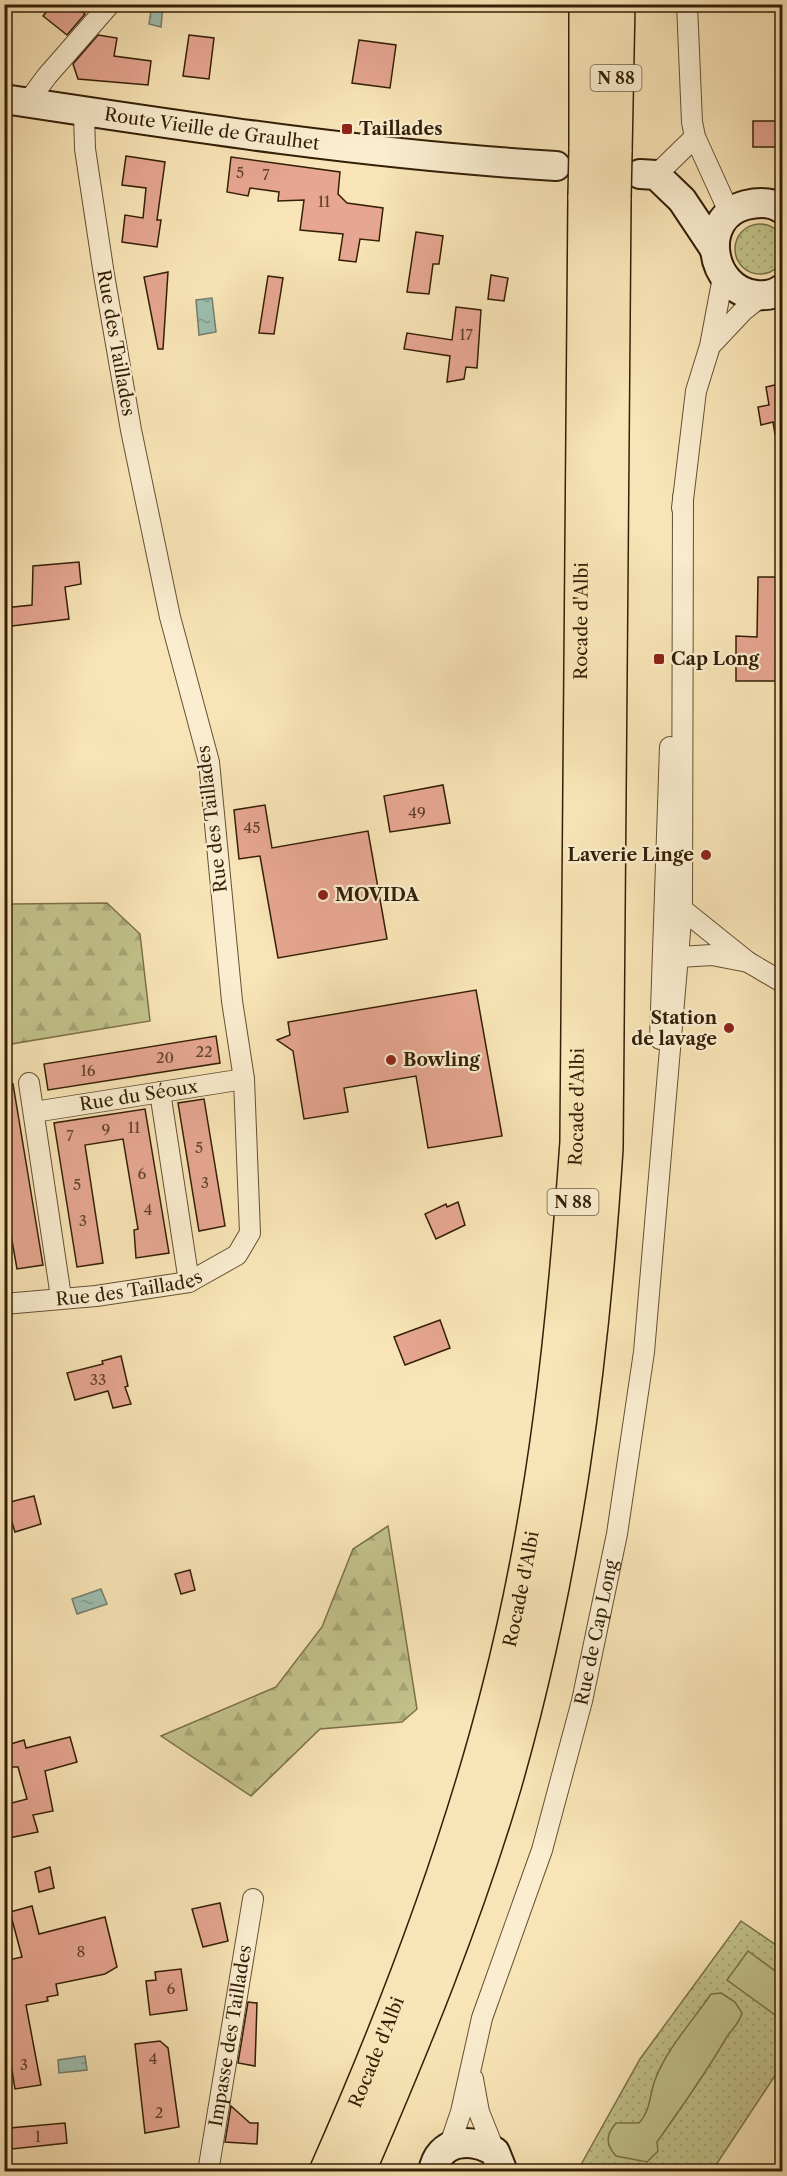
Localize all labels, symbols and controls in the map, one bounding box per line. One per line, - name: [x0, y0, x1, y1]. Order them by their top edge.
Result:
- road number: N 88: [590, 65, 642, 91]
- street label: Route Vieille de Graulhet: [103, 103, 321, 155]
- place label: Taillades: [359, 118, 443, 140]
- marker: Taillades: [340, 122, 354, 136]
- house number: 5: [236, 163, 244, 182]
- house number: 7: [262, 165, 270, 184]
- house number: 11: [318, 192, 331, 211]
- street label: Rue des Taillades: [92, 268, 140, 418]
- house number: 17: [459, 325, 473, 344]
- street label: Rocade d'Albi: [570, 561, 593, 680]
- place label: Cap Long: [671, 648, 760, 670]
- marker: Cap Long: [652, 652, 666, 666]
- street label: Rue des Taillades: [192, 744, 232, 894]
- house number: 49: [408, 803, 426, 822]
- house number: 45: [244, 818, 260, 837]
- place label: Laverie Linge: [567, 844, 694, 866]
- marker: Laverie Linge: [699, 848, 713, 862]
- place label: MOVIDA: [335, 884, 420, 906]
- marker: MOVIDA: [316, 888, 330, 902]
- place label: Station de lavage: [631, 1007, 718, 1050]
- marker: Station de lavage: [722, 1021, 736, 1035]
- house number: 22: [195, 1042, 213, 1061]
- street label: Rocade d'Albi: [564, 1047, 589, 1167]
- house number: 20: [156, 1048, 174, 1067]
- place label: Bowling: [403, 1049, 481, 1071]
- marker: Bowling: [384, 1053, 398, 1067]
- house number: 16: [80, 1061, 96, 1080]
- street label: Rue du Séoux: [78, 1075, 200, 1116]
- house number: 11: [128, 1118, 141, 1137]
- house number: 9: [102, 1120, 110, 1139]
- house number: 7: [66, 1126, 74, 1145]
- house number: 5: [195, 1138, 203, 1157]
- house number: 6: [138, 1164, 147, 1183]
- house number: 3: [201, 1173, 209, 1192]
- house number: 5: [73, 1175, 81, 1194]
- road number: N 88: [548, 1189, 598, 1215]
- house number: 4: [144, 1200, 152, 1219]
- house number: 3: [79, 1211, 87, 1230]
- street label: Rue des Taillades: [55, 1266, 206, 1310]
- house number: 33: [90, 1370, 106, 1389]
- street label: Rocade d'Albi: [499, 1529, 544, 1649]
- street label: Rue de Cap Long: [570, 1557, 622, 1707]
- house number: 8: [77, 1942, 86, 1961]
- street label: Impasse des Taillades: [205, 1943, 256, 2128]
- house number: 6: [167, 1979, 176, 1998]
- street label: Rocade d'Albi: [344, 1993, 409, 2111]
- house number: 4: [149, 2049, 157, 2068]
- house number: 3: [20, 2055, 28, 2074]
- house number: 2: [155, 2103, 163, 2122]
- house number: 1: [35, 2127, 42, 2146]

